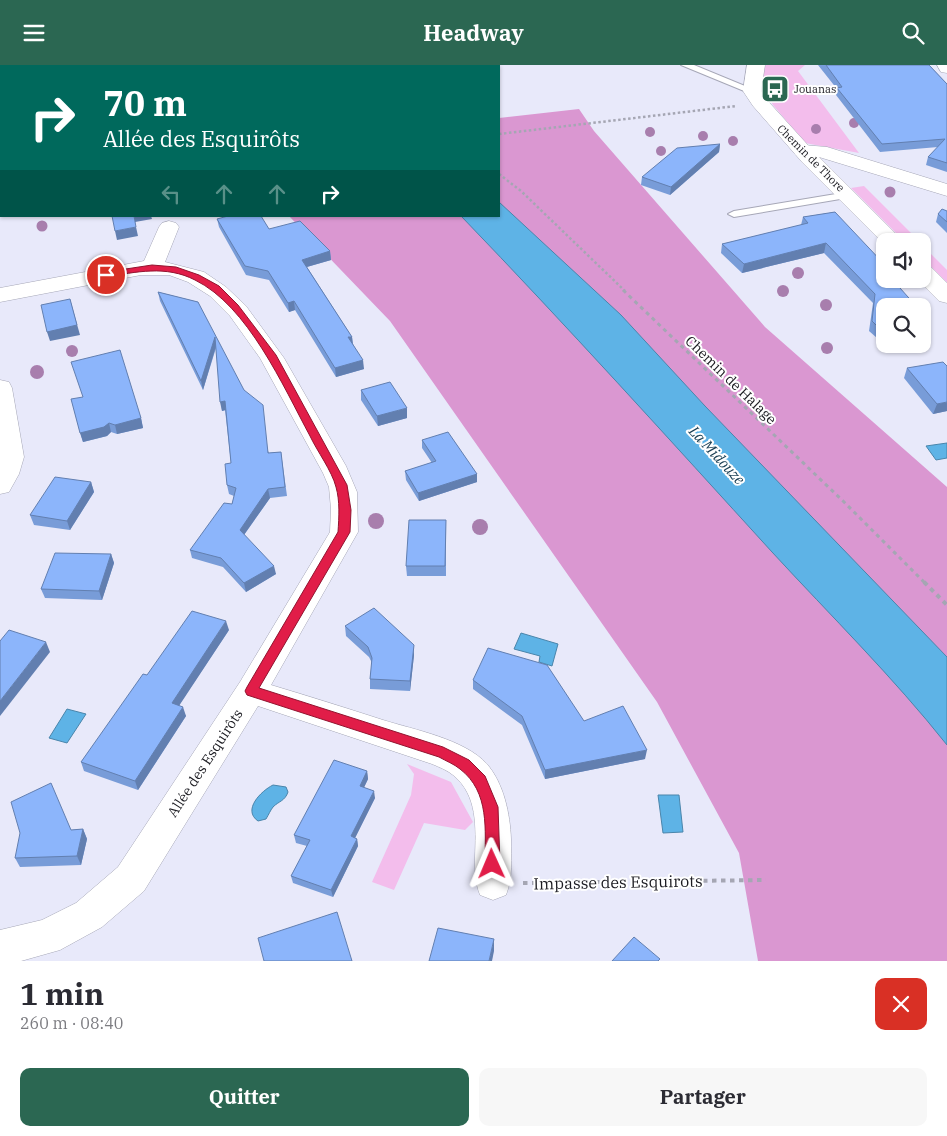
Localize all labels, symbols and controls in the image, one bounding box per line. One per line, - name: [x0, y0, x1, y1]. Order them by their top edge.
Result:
- text: Headway: [423, 18, 524, 47]
- icon: menu: [20, 19, 48, 47]
- icon: search: [899, 19, 927, 47]
- bus stop icon: Jouanas: [760, 74, 790, 104]
- text: 70 m: [103, 80, 187, 126]
- place label: Jouanas: [794, 82, 836, 96]
- icon: right: [20, 85, 85, 150]
- street label: Chemin de Thore: [774, 121, 848, 195]
- text: Allée des Esquirôts: [103, 124, 300, 153]
- icon: left: [157, 180, 185, 208]
- icon: ahead: [210, 180, 238, 208]
- icon: ahead: [263, 180, 291, 208]
- icon: right: [316, 180, 344, 208]
- map controls: [876, 233, 931, 353]
- button: sound: [876, 233, 931, 288]
- pin: [85, 254, 127, 296]
- icon: arrive: [92, 261, 120, 289]
- button: search: [876, 298, 931, 353]
- street label: Chemin de Halage: [682, 332, 780, 428]
- water label: La Midouze: [684, 421, 749, 489]
- street label: Allée des Esquirôts: [163, 705, 247, 820]
- position arrow: [465, 837, 517, 889]
- street label: Impasse des Esquirots: [533, 871, 703, 893]
- text: 1 min: [20, 974, 104, 1013]
- button: close: [875, 978, 927, 1030]
- text: 260 m · 08:40: [20, 1013, 123, 1033]
- button: Quitter: [20, 1068, 469, 1126]
- button: Partager: [479, 1068, 927, 1126]

